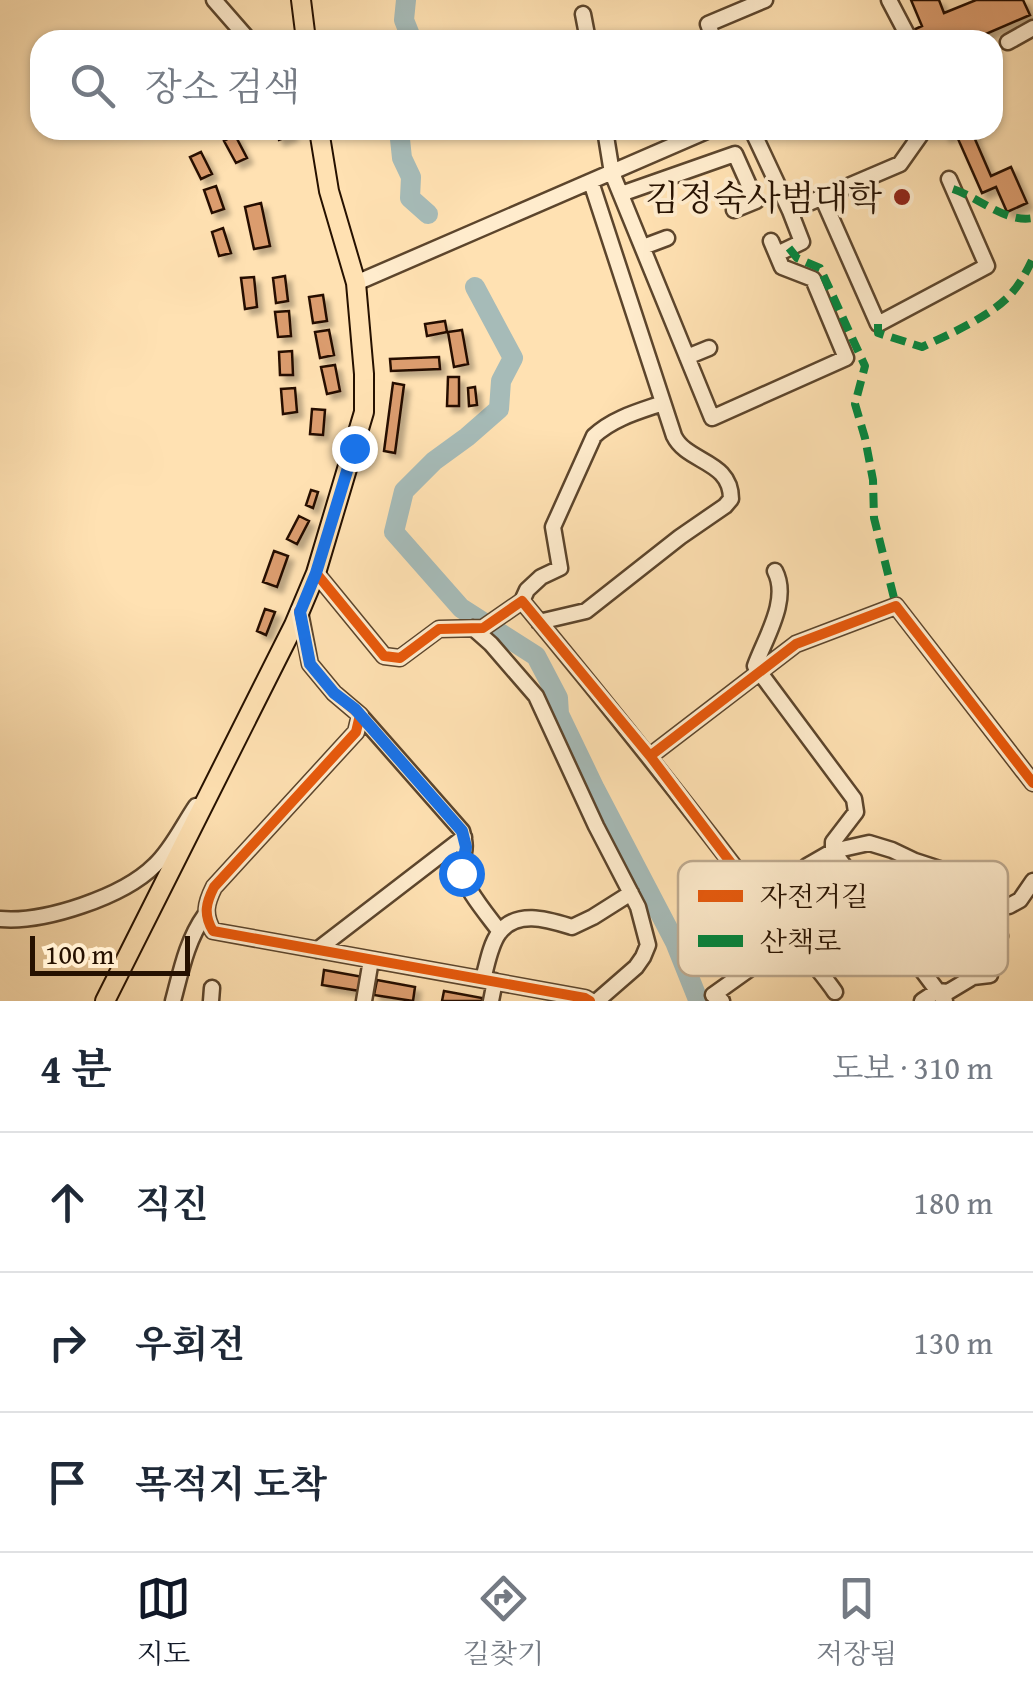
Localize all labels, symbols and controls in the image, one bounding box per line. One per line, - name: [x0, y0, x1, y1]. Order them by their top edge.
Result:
- search box: [30, 30, 1003, 140]
- icon: search: [65, 58, 120, 113]
- text: 장소 검색: [145, 58, 300, 114]
- place label: 김정숙사범대학: [645, 172, 882, 223]
- marker: 김정숙사범대학: [891, 186, 913, 208]
- route end: [332, 426, 378, 472]
- route start: [439, 851, 485, 897]
- legend: [678, 861, 1008, 976]
- text: 자전거길: [760, 875, 868, 916]
- text: 산책로: [760, 920, 841, 961]
- scale bar: [30, 931, 190, 976]
- text: 100 m: [45, 933, 114, 974]
- text: 4 분: [40, 1037, 112, 1098]
- text: 도보 · 310 m: [832, 1044, 993, 1091]
- icon: ahead: [40, 1175, 95, 1230]
- text: 직진: [135, 1175, 208, 1231]
- text: 180 m: [914, 1179, 993, 1226]
- icon: right: [40, 1315, 95, 1370]
- text: 우회전: [135, 1315, 245, 1371]
- text: 130 m: [914, 1319, 993, 1366]
- icon: arrive: [40, 1455, 95, 1510]
- text: 목적지 도착: [135, 1455, 327, 1511]
- tab: 지도: [136, 1571, 191, 1673]
- tab: 길찾기: [463, 1571, 544, 1673]
- tab: 저장됨: [816, 1571, 897, 1673]

